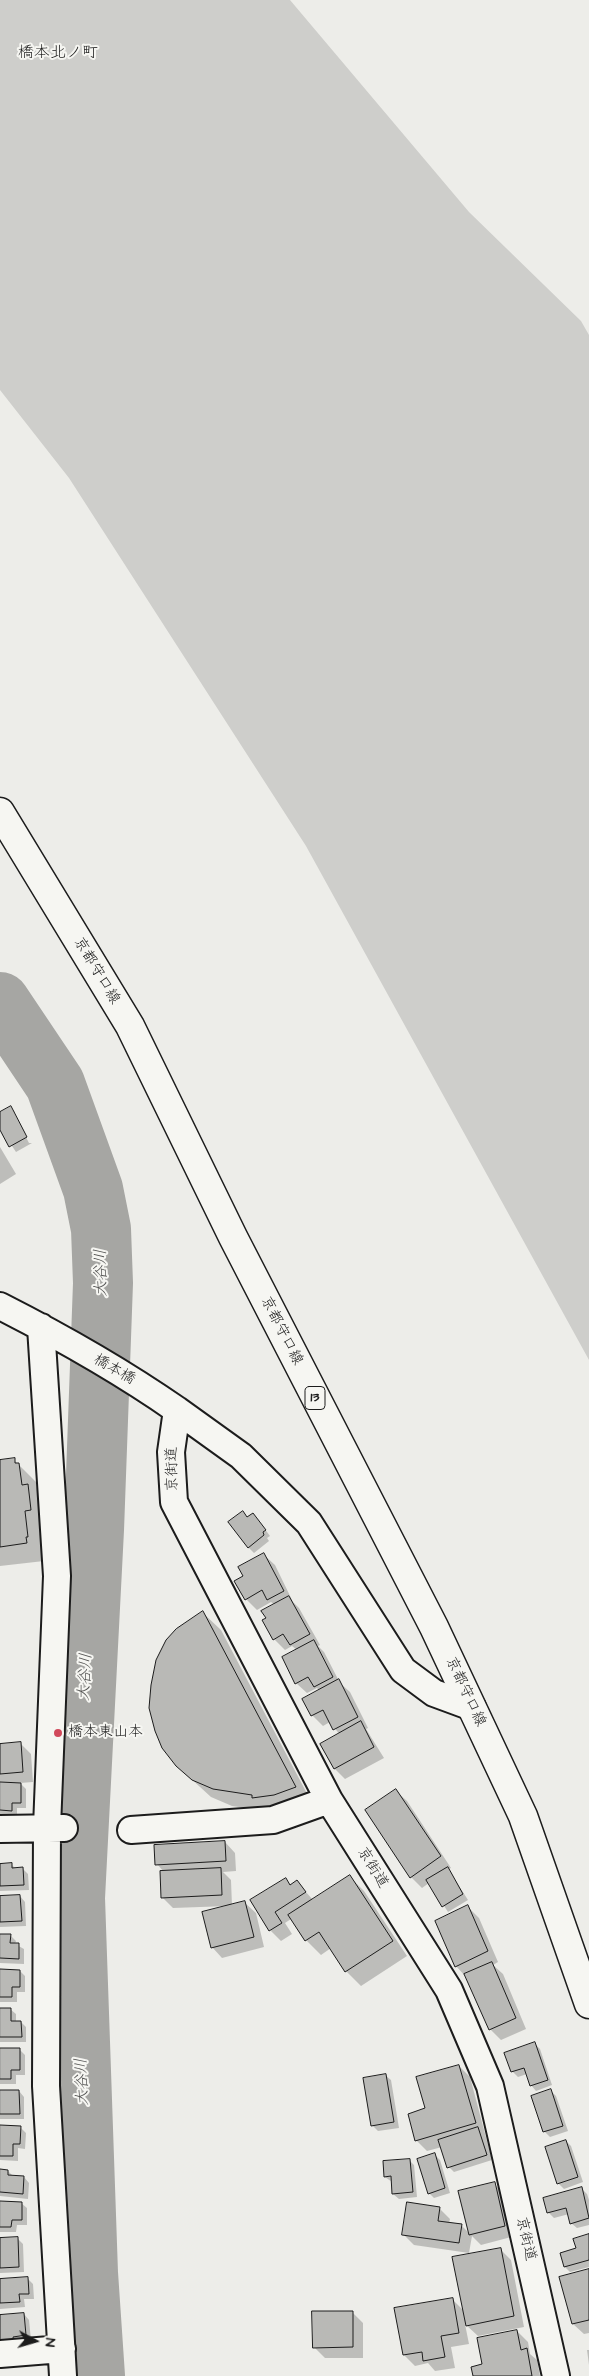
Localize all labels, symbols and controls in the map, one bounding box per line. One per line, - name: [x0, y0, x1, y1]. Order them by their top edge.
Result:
- district label: 橋本北ノ町: [18, 44, 98, 64]
- street label: 京都守口線: [69, 934, 123, 1008]
- water label: 大谷川: [92, 1249, 112, 1297]
- street label: 京都守口線: [256, 1294, 306, 1368]
- street label: 橋本橋: [90, 1351, 138, 1389]
- road number: 13: [305, 1386, 325, 1410]
- street label: 京街道: [164, 1446, 182, 1492]
- water label: 大谷川: [75, 1653, 97, 1701]
- street label: 京都守口線: [441, 1654, 489, 1730]
- place label: 橋本東山本: [68, 1724, 143, 1742]
- marker: 橋本東山本: [52, 1727, 64, 1739]
- street label: 京街道: [352, 1844, 392, 1892]
- water label: 大谷川: [73, 2058, 93, 2106]
- street label: 京街道: [511, 2215, 539, 2263]
- north arrow: [10, 2316, 60, 2366]
- text: N: [40, 2337, 60, 2348]

